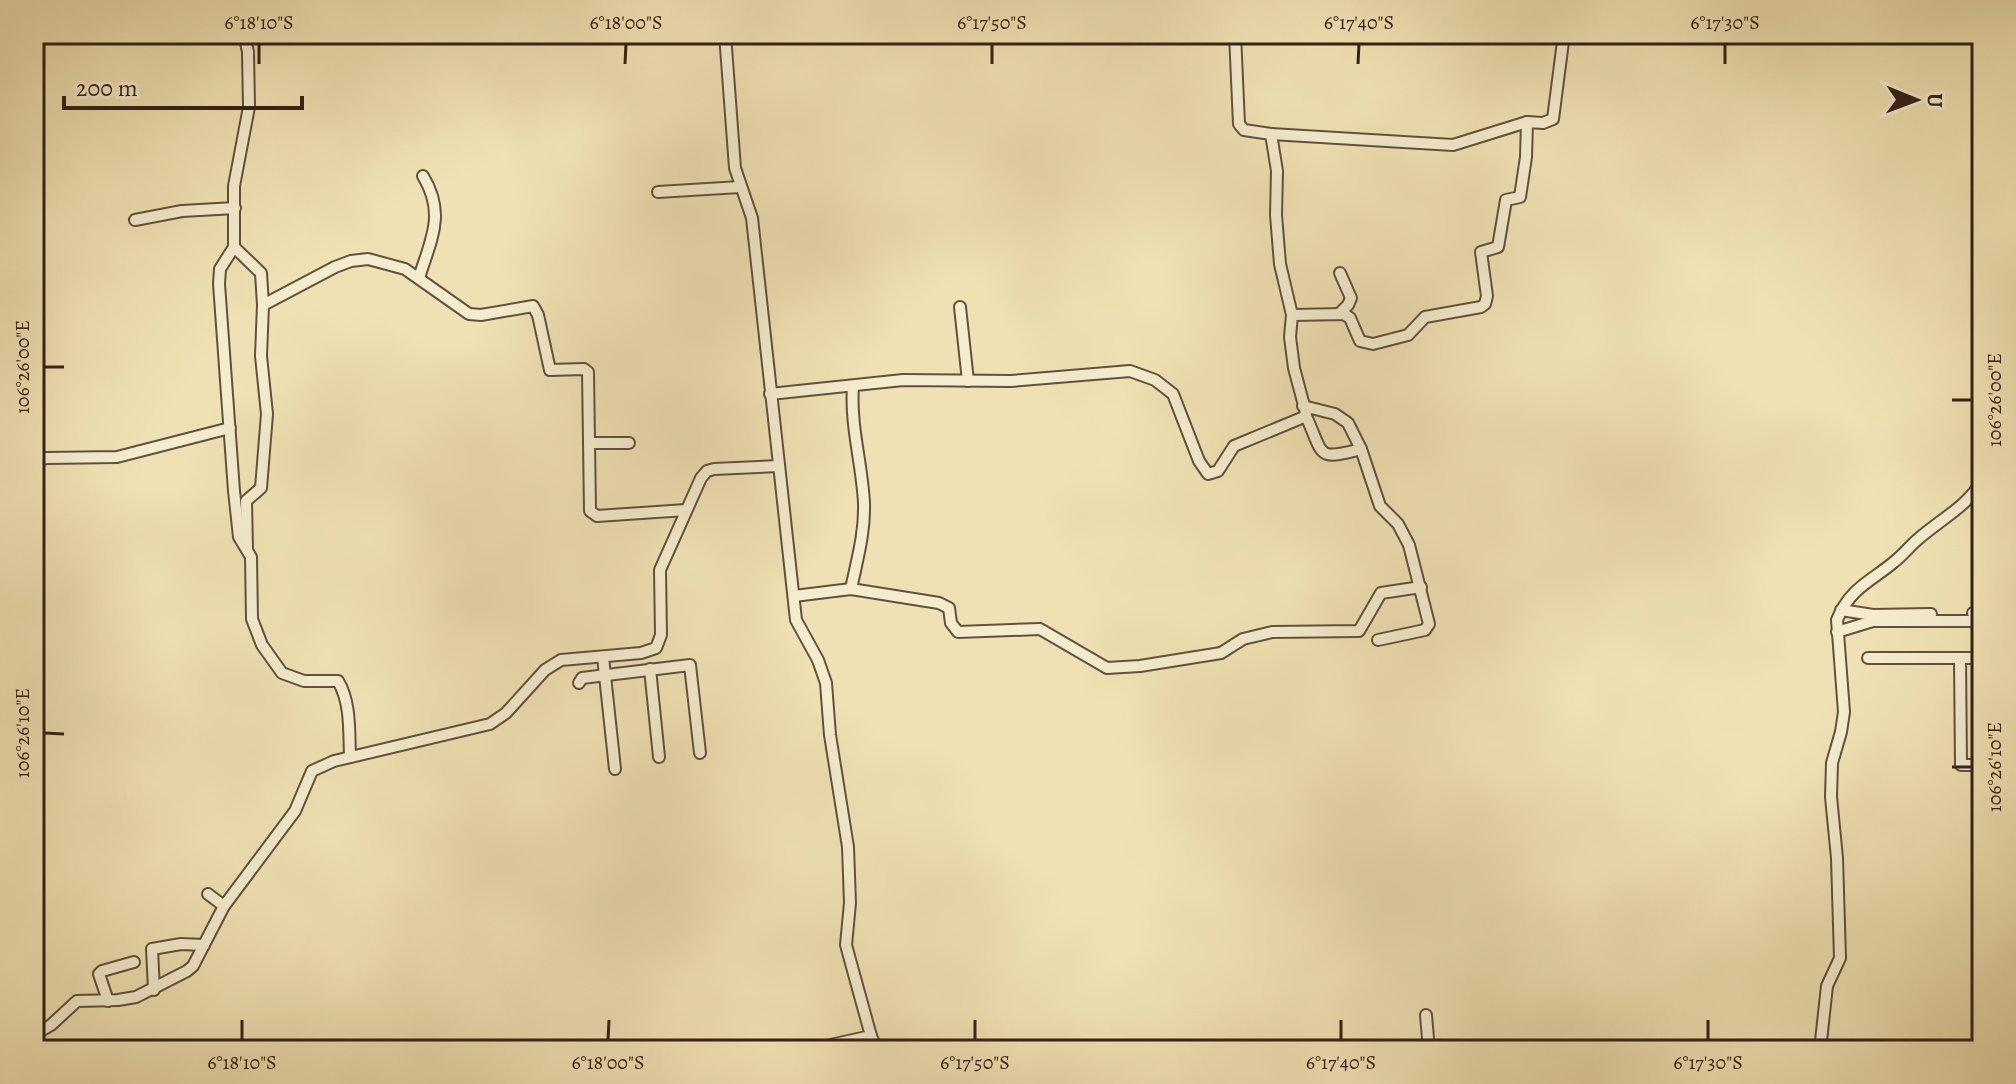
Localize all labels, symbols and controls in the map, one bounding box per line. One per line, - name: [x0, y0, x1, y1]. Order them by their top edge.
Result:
- text: 6°18'10"S: [224, 9, 294, 36]
- text: 6°18'00"S: [589, 9, 663, 36]
- text: 6°17'50"S: [957, 9, 1027, 36]
- text: 6°17'40"S: [1324, 9, 1394, 36]
- text: 6°17'30"S: [1690, 9, 1760, 36]
- scale bar: [64, 60, 302, 110]
- north arrow: [1876, 60, 1956, 140]
- text: 200 m: [76, 72, 138, 104]
- text: U: [1920, 93, 1950, 108]
- text: 106°26'00"E: [9, 320, 36, 414]
- text: 106°26'00"E: [1981, 353, 2008, 447]
- text: 106°26'10"E: [9, 688, 36, 778]
- text: 106°26'10"E: [1981, 722, 2008, 812]
- text: 6°18'10"S: [207, 1049, 277, 1076]
- text: 6°18'00"S: [571, 1049, 645, 1076]
- text: 6°17'50"S: [940, 1049, 1010, 1076]
- text: 6°17'40"S: [1306, 1049, 1376, 1076]
- text: 6°17'30"S: [1673, 1049, 1743, 1076]

